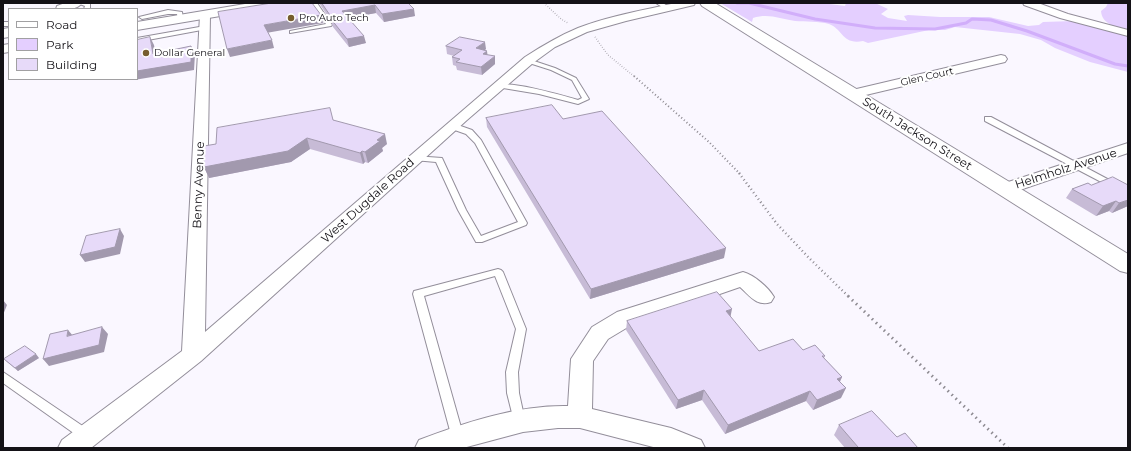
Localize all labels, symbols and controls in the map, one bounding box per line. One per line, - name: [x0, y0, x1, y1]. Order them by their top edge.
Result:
- legend: [8, 8, 138, 80]
- place label: Pro Auto Tech: [299, 12, 369, 24]
- marker: Pro Auto Tech: [286, 13, 296, 23]
- text: Road: [46, 17, 77, 32]
- text: Park: [46, 37, 73, 52]
- place label: Dollar General: [154, 47, 225, 59]
- marker: Dollar General: [141, 48, 151, 58]
- text: Building: [46, 57, 97, 72]
- street label: Glen Court: [899, 65, 955, 89]
- street label: South Jackson Street: [859, 94, 975, 174]
- street label: Benny Avenue: [190, 141, 208, 229]
- street label: Helmholz Avenue: [1013, 146, 1119, 192]
- street label: West Dugdale Road: [319, 155, 417, 247]

